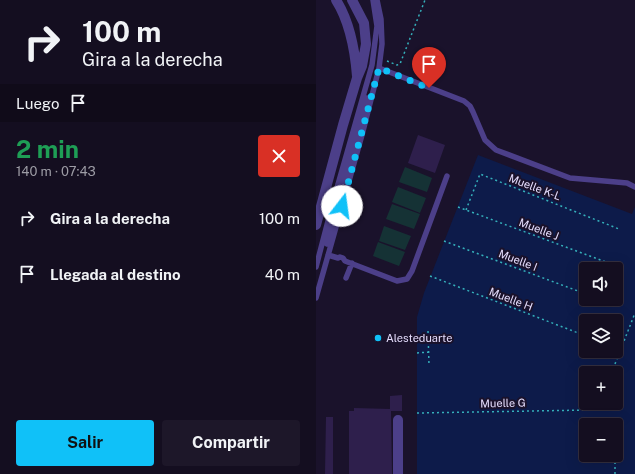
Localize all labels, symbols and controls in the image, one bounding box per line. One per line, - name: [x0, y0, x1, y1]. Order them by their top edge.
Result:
- text: 100 m: [82, 15, 161, 48]
- icon: right: [16, 16, 68, 68]
- pin: [412, 47, 446, 88]
- text: Gira a la derecha: [82, 49, 223, 70]
- icon: arrive: [418, 53, 440, 75]
- icon: arrive: [67, 92, 89, 114]
- text: Luego: [16, 95, 59, 112]
- text: 2 min: [16, 135, 79, 163]
- button: close: [258, 135, 300, 177]
- text: 140 m · 07:43: [16, 164, 96, 179]
- street label: Muelle K-L: [507, 172, 563, 202]
- position arrow: [321, 185, 363, 227]
- icon: right: [16, 207, 38, 229]
- text: Gira a la derecha: [50, 210, 170, 227]
- text: 100 m: [259, 210, 300, 227]
- street label: Muelle J: [517, 216, 561, 242]
- street label: Muelle I: [497, 247, 539, 273]
- map controls: [579, 262, 623, 462]
- button: sound: [579, 262, 623, 306]
- icon: arrive: [16, 263, 38, 285]
- text: Llegada al destino: [50, 266, 181, 283]
- text: 40 m: [265, 266, 300, 283]
- street label: Muelle H: [487, 285, 535, 313]
- button: layers: [579, 314, 623, 358]
- place label: Alesteduarte: [386, 332, 452, 344]
- marker: Alesteduarte: [373, 333, 383, 343]
- button: +: [579, 366, 623, 410]
- street label: Muelle G: [480, 397, 526, 409]
- button: −: [579, 418, 623, 462]
- button: Salir: [16, 420, 154, 466]
- button: Compartir: [162, 420, 300, 466]

